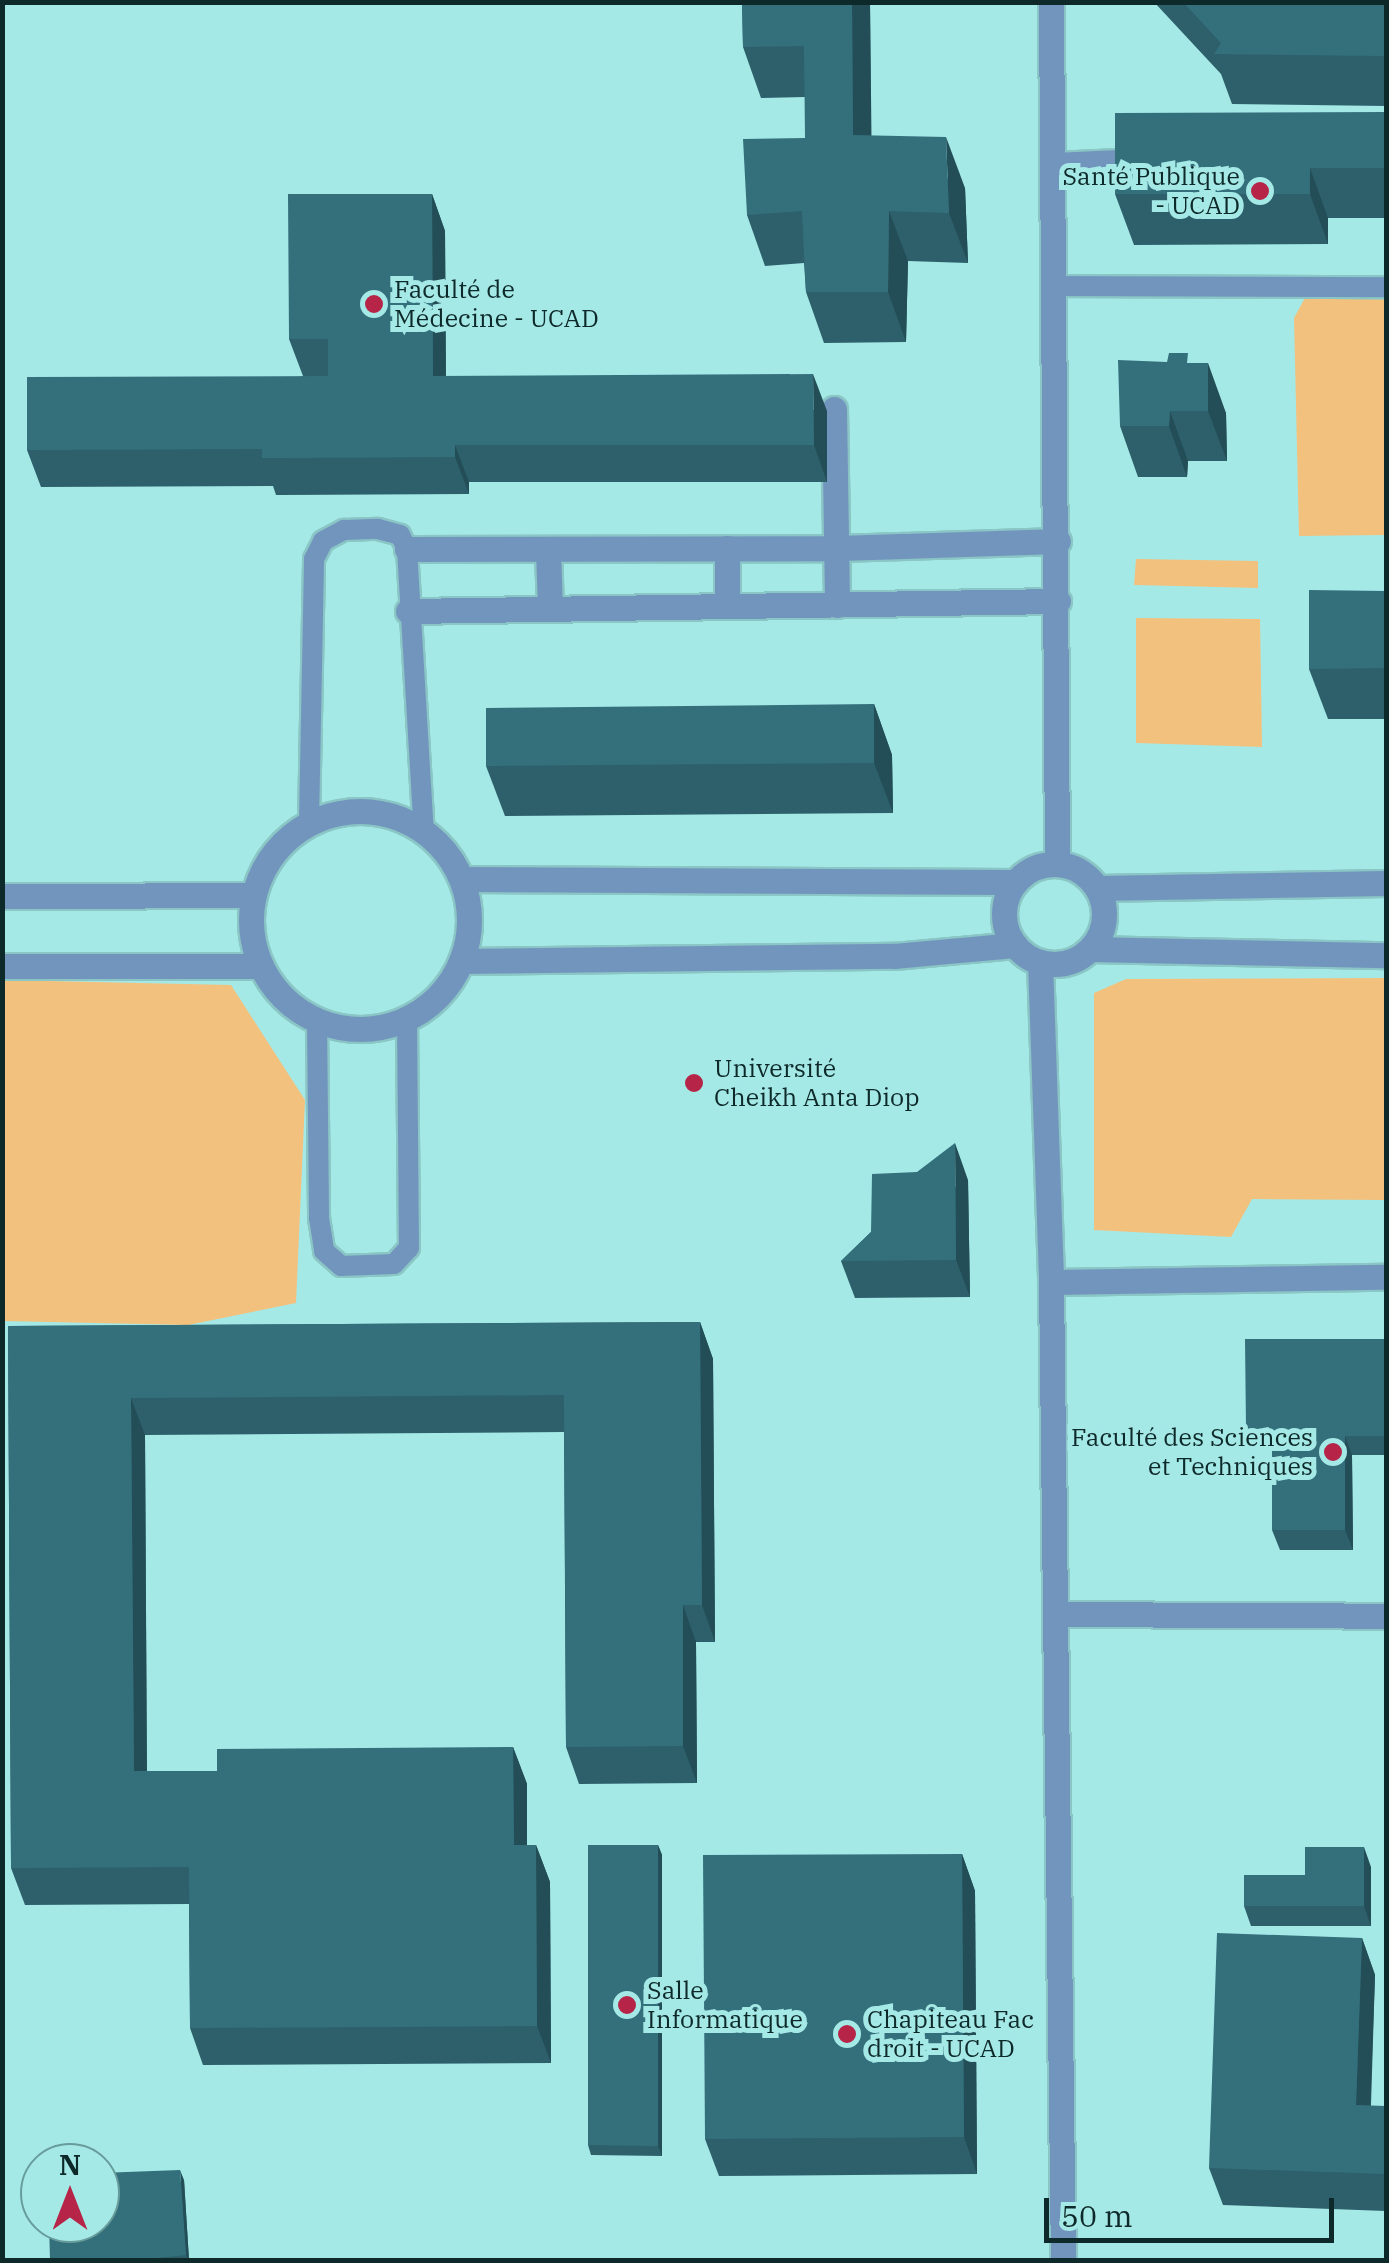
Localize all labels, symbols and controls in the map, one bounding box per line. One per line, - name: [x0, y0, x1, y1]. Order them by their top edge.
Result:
- place label: Santé Publique - UCAD: [1062, 162, 1240, 221]
- marker: Santé Publique - UCAD: [1249, 180, 1271, 202]
- place label: Faculté de Médecine - UCAD: [394, 275, 599, 334]
- marker: Faculté de Médecine - UCAD: [363, 293, 385, 315]
- place label: Université Cheikh Anta Diop: [714, 1054, 919, 1113]
- marker: Université Cheikh Anta Diop: [683, 1072, 705, 1094]
- place label: Faculté des Sciences et Techniques: [1071, 1423, 1313, 1482]
- marker: Faculté des Sciences et Techniques: [1322, 1441, 1344, 1463]
- place label: Salle Informatique: [647, 1976, 803, 2035]
- marker: Salle Informatique: [616, 1994, 638, 2016]
- place label: Chapiteau Fac droit - UCAD: [867, 2005, 1034, 2064]
- marker: Chapiteau Fac droit - UCAD: [836, 2023, 858, 2045]
- north arrow: [20, 2143, 120, 2243]
- text: N: [59, 2146, 81, 2183]
- scale bar: [1049, 2178, 1339, 2240]
- text: 50 m: [1061, 2196, 1133, 2235]

